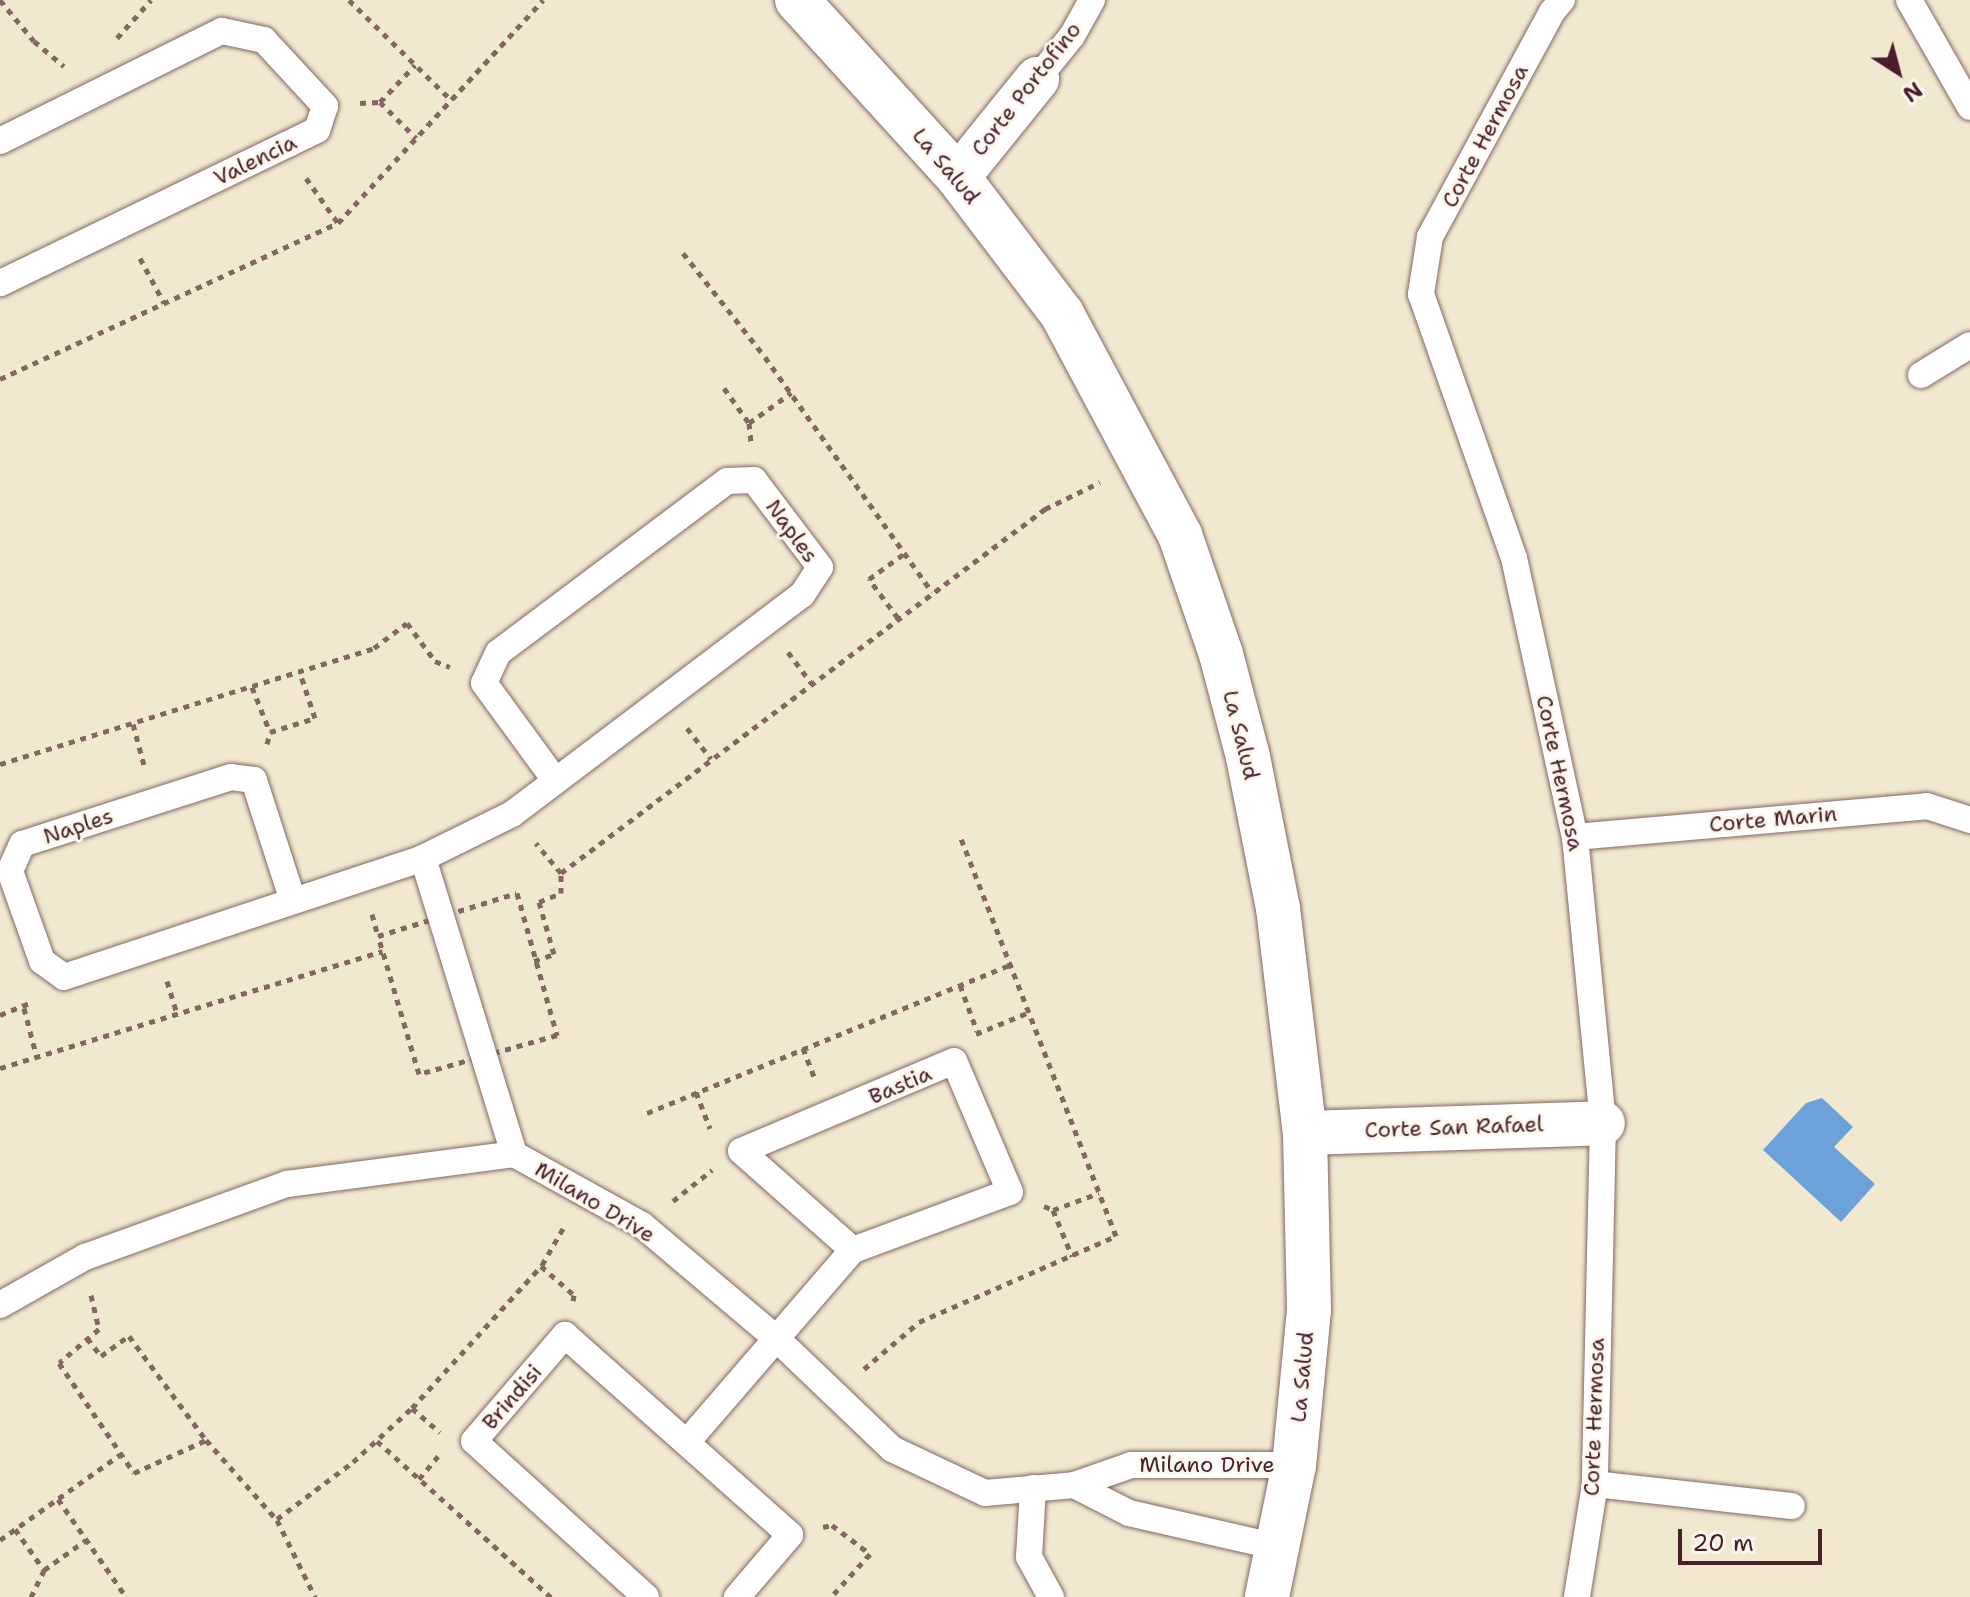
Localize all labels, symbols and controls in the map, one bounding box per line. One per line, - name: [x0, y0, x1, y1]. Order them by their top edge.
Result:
- street label: Corte Portofino: [966, 17, 1086, 161]
- north arrow: [1858, 32, 1938, 112]
- street label: Corte Hermosa: [1436, 60, 1534, 212]
- text: N: [1897, 75, 1928, 109]
- street label: La Salud: [907, 123, 985, 209]
- street label: Valencia: [209, 129, 301, 191]
- street label: Naples: [760, 494, 824, 568]
- street label: La Salud: [1217, 688, 1265, 782]
- street label: Corte Hermosa: [1531, 693, 1589, 853]
- street label: Corte Marin: [1708, 800, 1838, 838]
- street label: Naples: [40, 802, 116, 850]
- street label: Bastia: [865, 1060, 935, 1110]
- street label: Corte San Rafael: [1364, 1111, 1544, 1143]
- street label: Milano Drive: [530, 1156, 660, 1248]
- street label: La Salud: [1285, 1330, 1319, 1424]
- street label: Corte Hermosa: [1578, 1337, 1610, 1497]
- street label: Brindisi: [476, 1359, 548, 1435]
- street label: Milano Drive: [1139, 1452, 1275, 1478]
- scale bar: [1682, 1513, 1826, 1563]
- text: 20 m: [1692, 1527, 1754, 1559]

